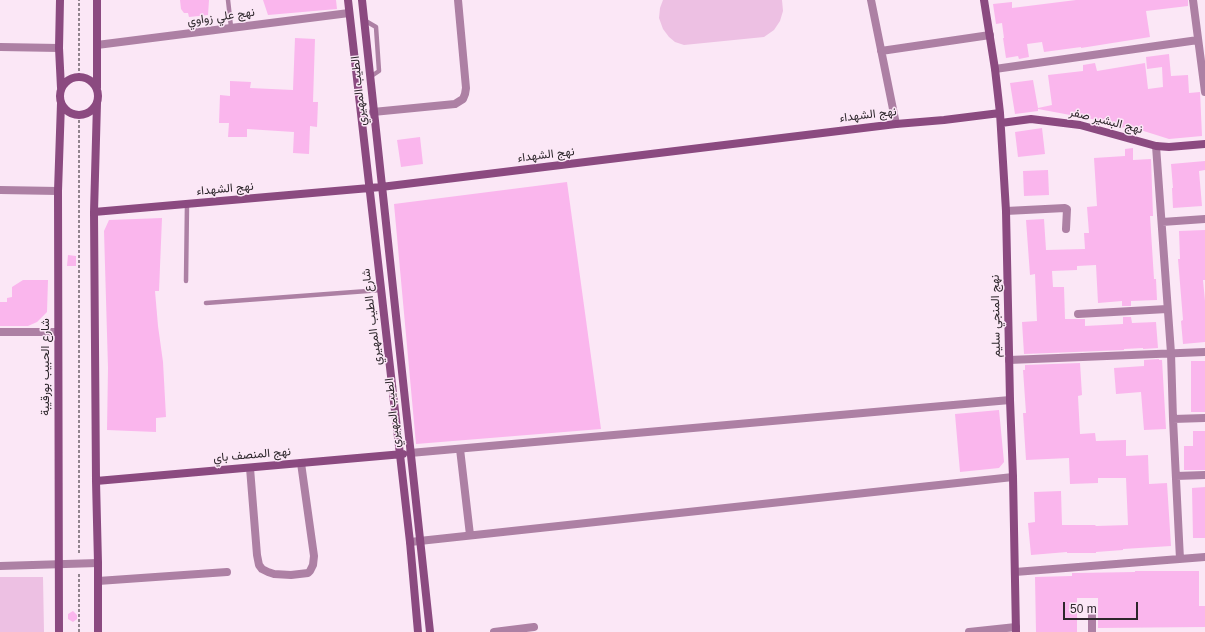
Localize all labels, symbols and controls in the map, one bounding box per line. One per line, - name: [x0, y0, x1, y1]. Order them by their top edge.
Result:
- street label: نهج علي زواوي: [186, 5, 256, 29]
- street label: الطيب المهيري: [348, 55, 370, 127]
- street label: نهج الشهداء: [839, 104, 897, 126]
- street label: نهج البشير صفر: [1068, 105, 1144, 137]
- street label: نهج الشهداء: [517, 144, 575, 166]
- street label: نهج الشهداء: [196, 179, 254, 199]
- street label: شارع الطيب المهيري: [359, 268, 385, 366]
- street label: نهج المنجي سليم: [988, 275, 1004, 357]
- street label: شارع الحبيب بورقيبة: [39, 318, 53, 416]
- street label: الطيب المهيري: [382, 377, 404, 449]
- street label: نهج المنصف باي: [212, 444, 292, 466]
- scale bar: [1065, 594, 1140, 620]
- text: 50 m: [1070, 602, 1097, 616]

